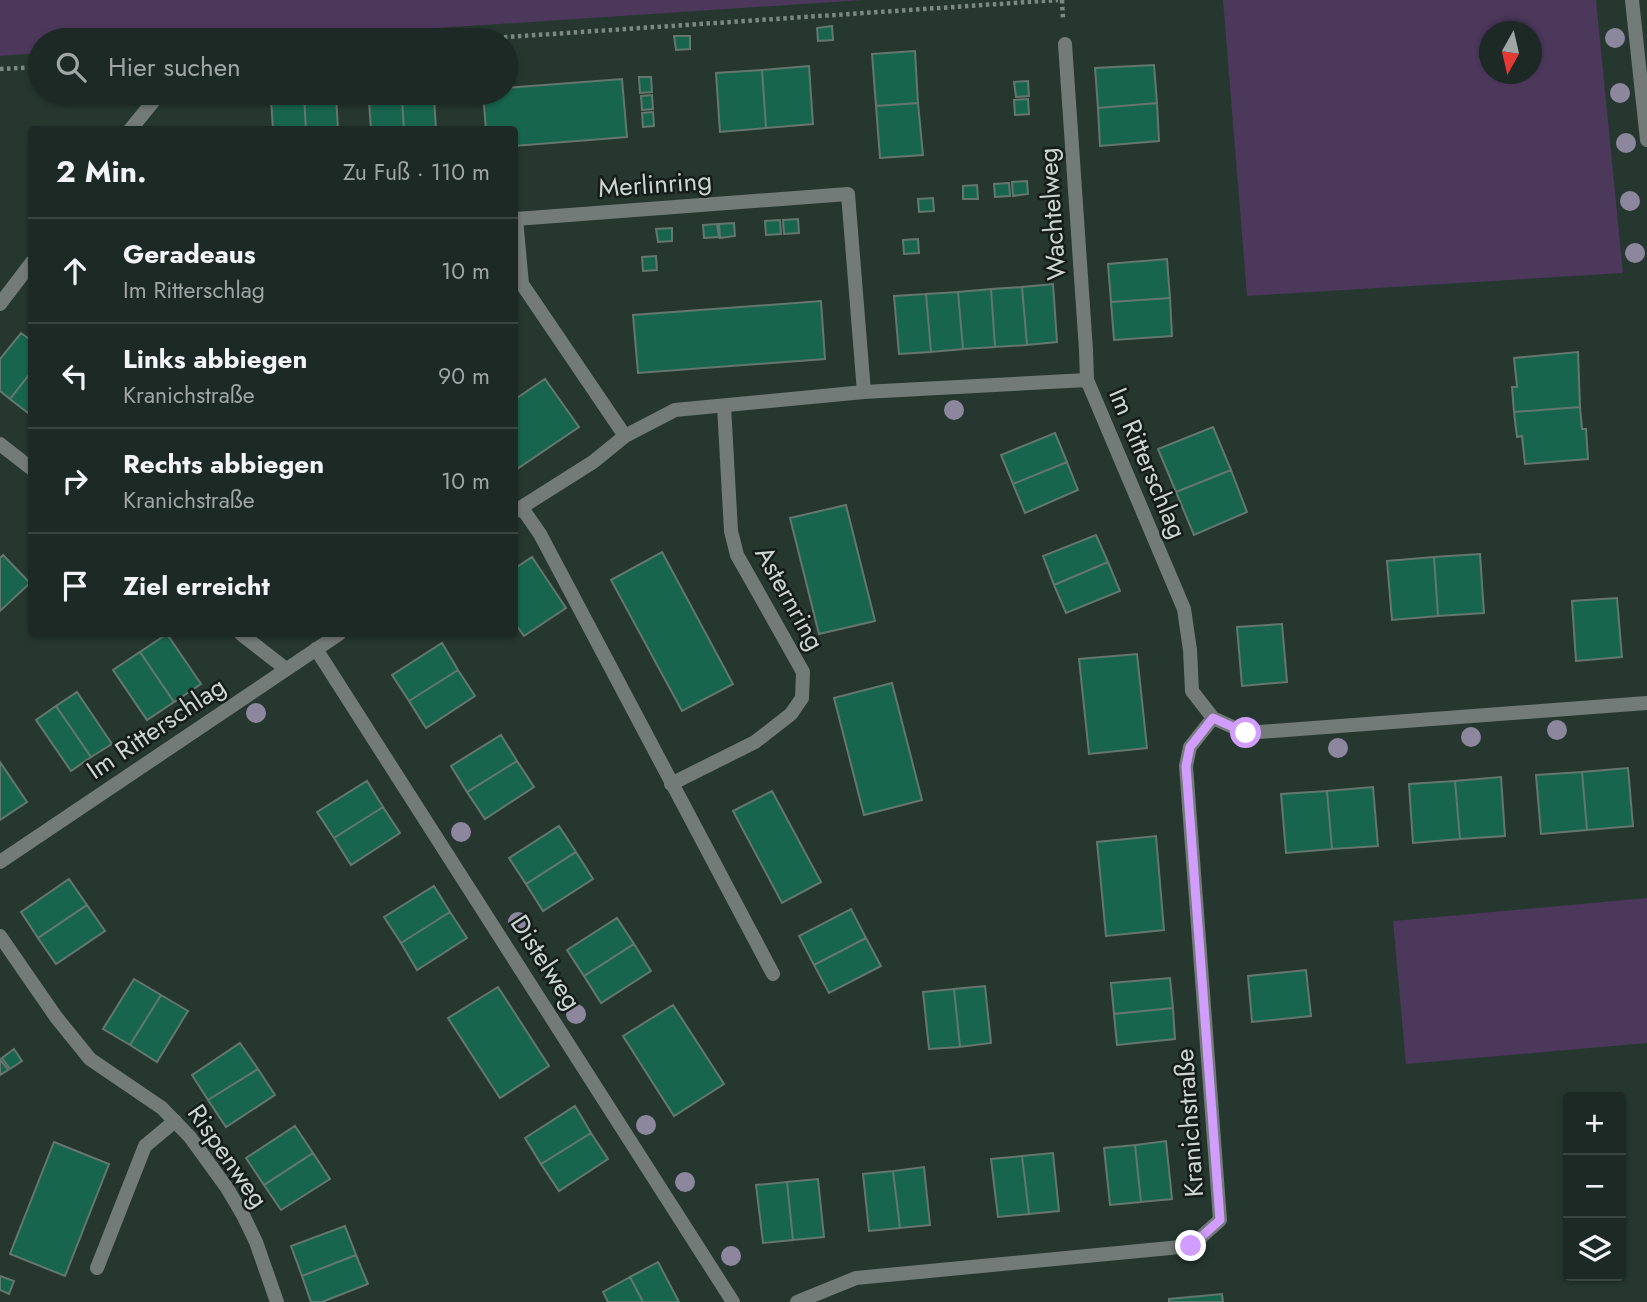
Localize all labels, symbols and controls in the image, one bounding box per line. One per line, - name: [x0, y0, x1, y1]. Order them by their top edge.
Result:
- north arrow: [1479, 21, 1542, 84]
- search box: [28, 28, 518, 105]
- icon: search: [52, 48, 90, 86]
- text: Hier suchen: [108, 48, 241, 86]
- street label: Wachtelweg: [1028, 146, 1076, 282]
- text: 2 Min.: [56, 150, 147, 193]
- text: Zu Fuß · 110 m: [343, 155, 490, 189]
- street label: Merlinring: [597, 161, 713, 207]
- text: Geradeaus: [123, 235, 256, 273]
- icon: ahead: [56, 252, 94, 290]
- text: 10 m: [441, 254, 490, 288]
- text: Im Ritterschlag: [123, 273, 265, 307]
- text: Links abbiegen: [123, 340, 307, 378]
- icon: left: [56, 357, 94, 395]
- text: 90 m: [438, 359, 490, 393]
- text: Kranichstraße: [123, 378, 255, 412]
- street label: Im Ritterschlag: [1099, 382, 1197, 544]
- text: Rechts abbiegen: [123, 445, 324, 483]
- icon: right: [56, 462, 94, 500]
- text: 10 m: [441, 464, 490, 498]
- text: Kranichstraße: [123, 483, 255, 517]
- street label: Asternring: [746, 539, 834, 657]
- icon: arrive: [56, 567, 94, 605]
- text: Ziel erreicht: [123, 567, 270, 605]
- street label: Im Ritterschlag: [79, 667, 233, 789]
- route start: [1230, 717, 1261, 748]
- street label: Distelweg: [501, 907, 591, 1017]
- street label: Kranichstraße: [1165, 1047, 1213, 1199]
- map controls: [1563, 1092, 1626, 1281]
- button: +: [1563, 1092, 1626, 1155]
- street label: Rispenweg: [178, 1096, 278, 1216]
- button: −: [1563, 1155, 1626, 1218]
- button: layers: [1563, 1218, 1626, 1281]
- route end: [1175, 1230, 1206, 1261]

